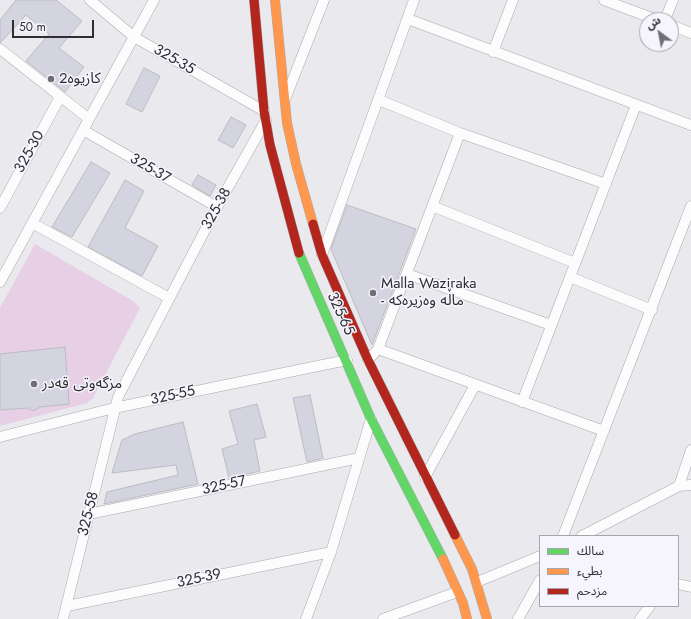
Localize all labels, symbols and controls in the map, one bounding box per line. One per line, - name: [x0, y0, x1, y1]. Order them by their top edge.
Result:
- scale bar: [14, 12, 96, 38]
- north arrow: [639, 12, 679, 52]
- text: ش: [643, 12, 664, 33]
- text: 50 m: [19, 18, 46, 36]
- street label: 325-35: [150, 41, 198, 79]
- place label: كازيوه2: [59, 70, 101, 88]
- marker: كازيوه2: [46, 74, 56, 84]
- street label: 325-30: [11, 128, 49, 176]
- street label: 325-37: [126, 150, 174, 188]
- street label: 325-38: [198, 185, 236, 233]
- place label: Malla Waziraka - ماڵە وەزیرەکە: [381, 275, 477, 310]
- marker: Malla Waziraka - ماڵە وەزیرەکە: [368, 288, 378, 298]
- street label: 325-65: [322, 290, 358, 338]
- place label: مزگەوتی قەدر: [42, 375, 122, 393]
- marker: مزگەوتی قەدر: [29, 379, 39, 389]
- street label: 325-55: [149, 382, 197, 410]
- street label: 325-57: [200, 473, 248, 499]
- street label: 325-58: [75, 490, 103, 538]
- legend: [539, 535, 679, 607]
- text: سالك: [577, 542, 604, 560]
- text: بطيء: [577, 562, 603, 580]
- street label: 325-39: [175, 566, 223, 592]
- text: مزدحم: [577, 582, 607, 600]

